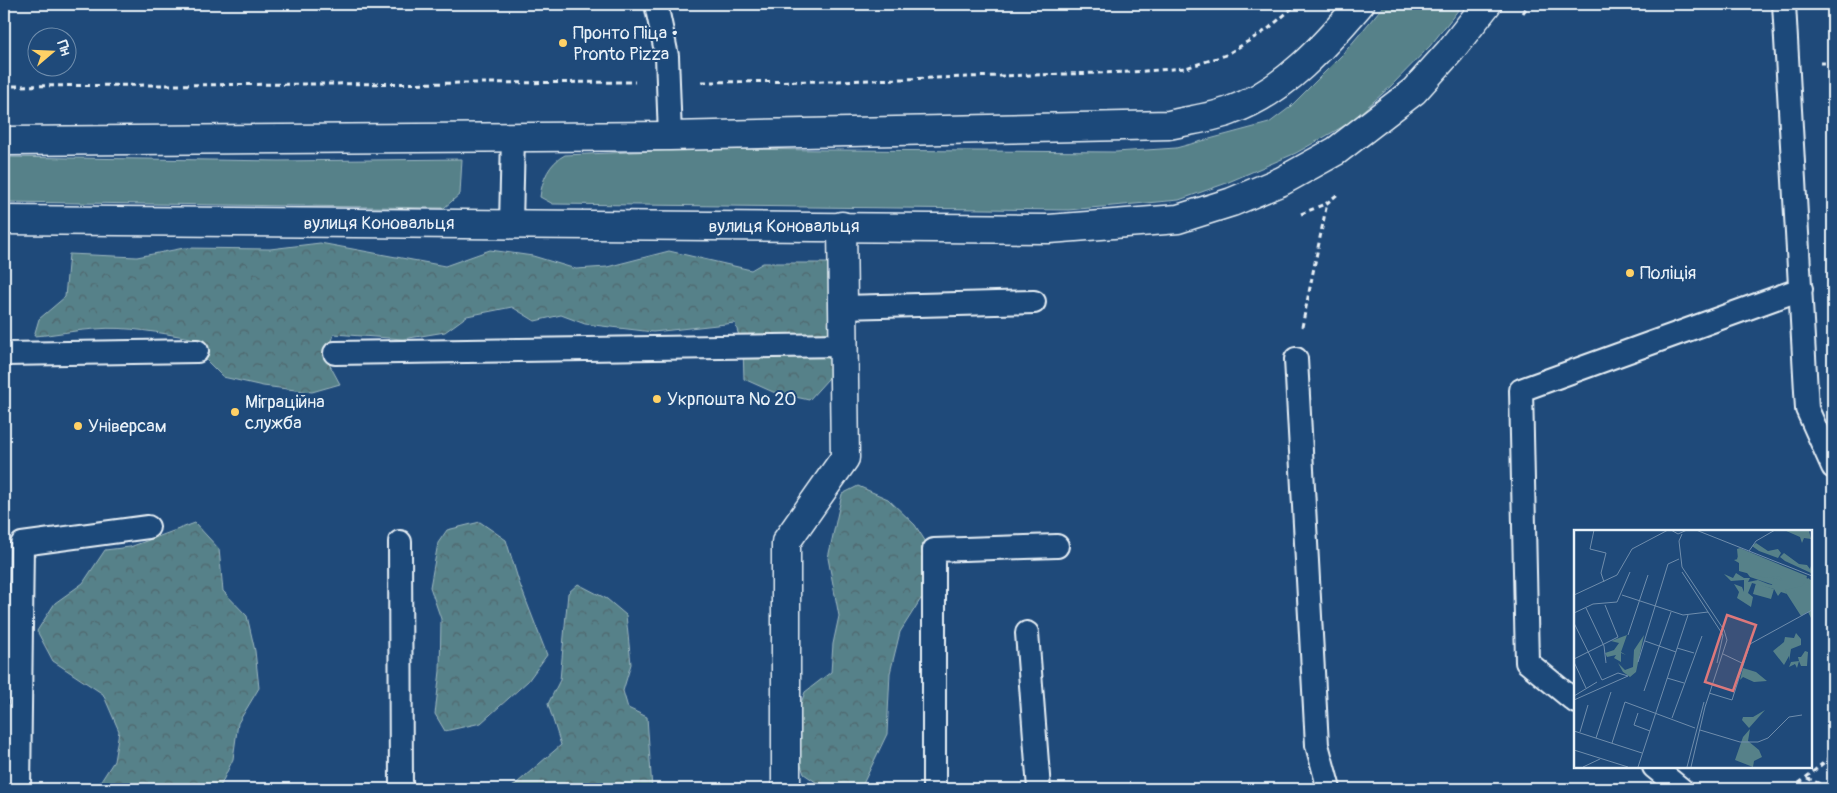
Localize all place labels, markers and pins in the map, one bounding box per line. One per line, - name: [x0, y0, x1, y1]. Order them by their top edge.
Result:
- place label: Пронто Піца • Pronto Pizza: [573, 22, 679, 66]
- marker: Пронто Піца • Pronto Pizza: [557, 37, 569, 49]
- place label: Поліція: [1640, 262, 1696, 285]
- marker: Поліція: [1624, 267, 1636, 279]
- place label: Укрпошта № 20: [667, 388, 797, 411]
- place label: Міграційна служба: [245, 391, 325, 435]
- marker: Укрпошта № 20: [651, 393, 663, 405]
- marker: Міграційна служба: [229, 406, 241, 418]
- place label: Універсам: [88, 415, 167, 438]
- marker: Універсам: [72, 420, 84, 432]

